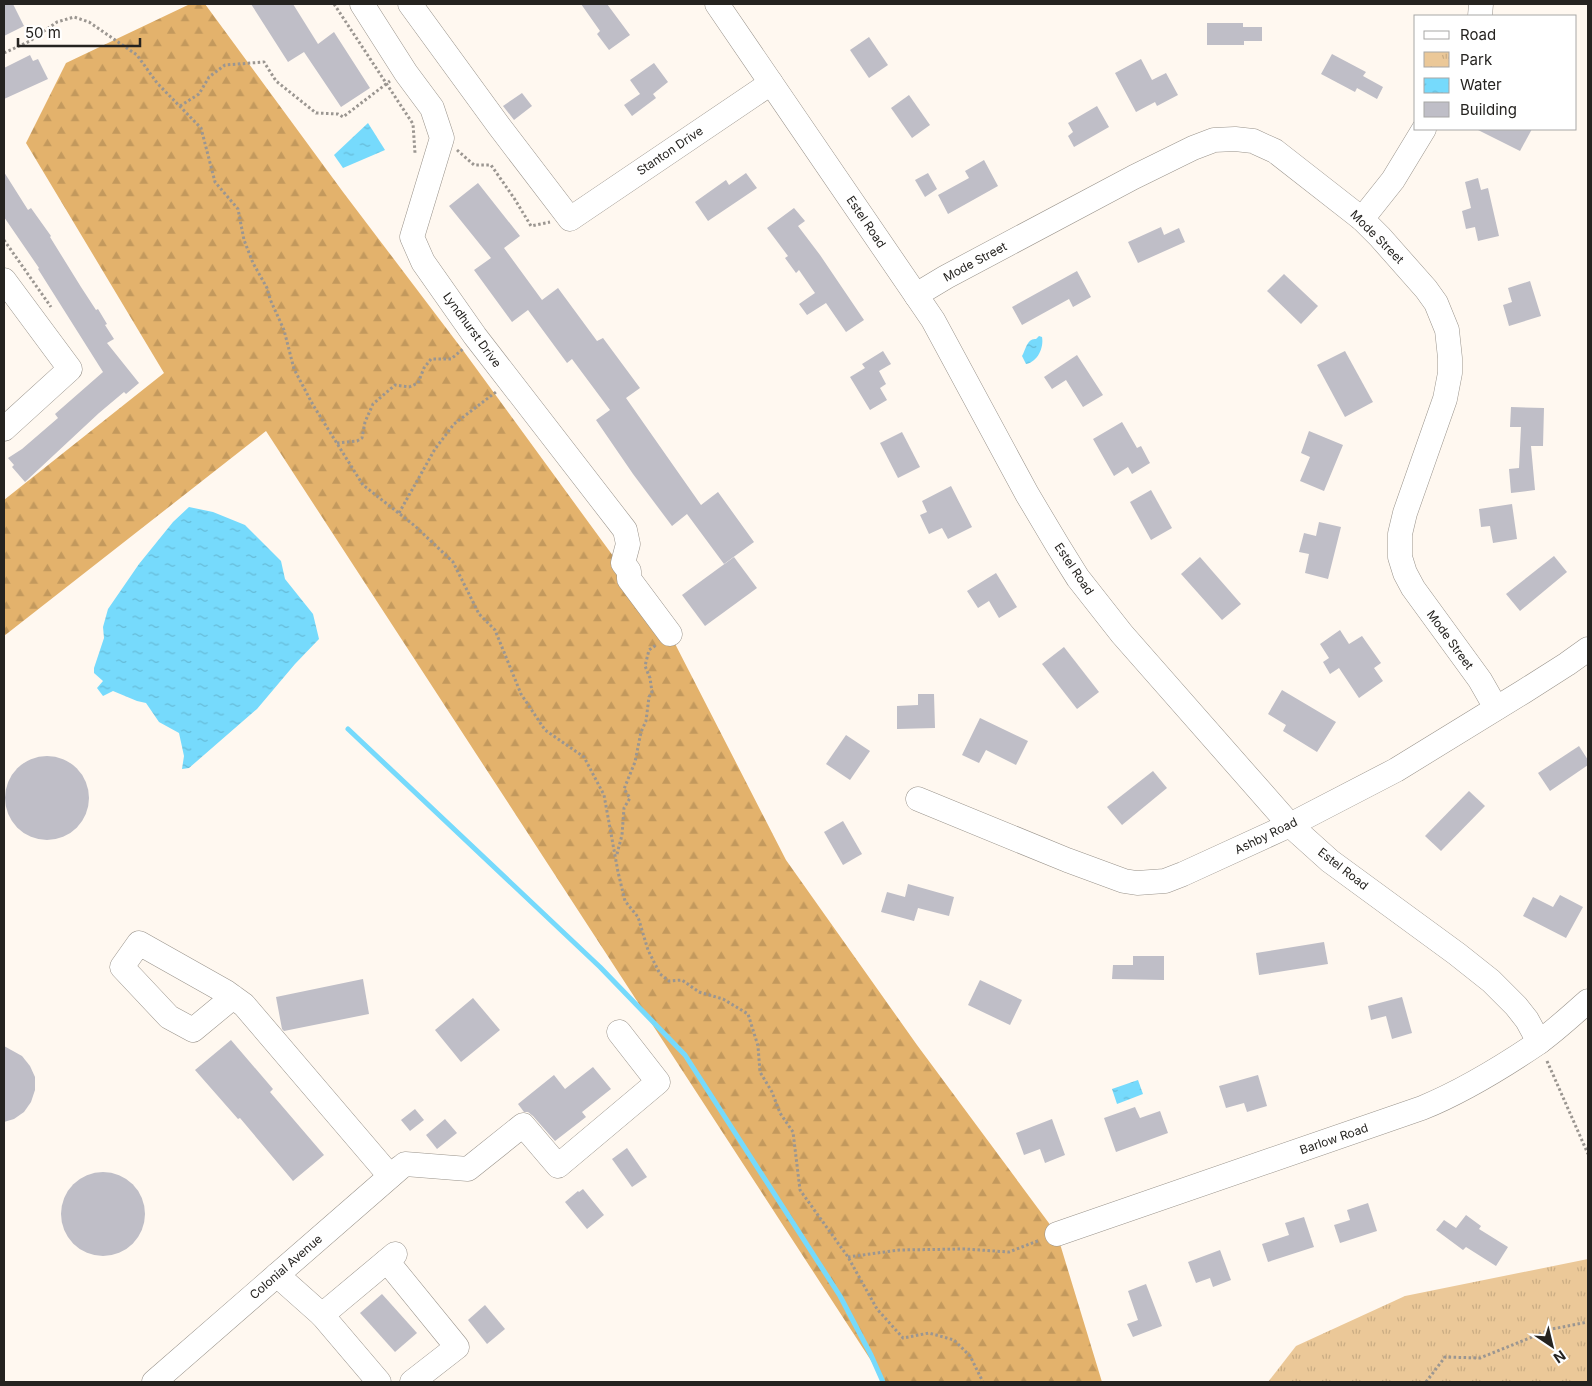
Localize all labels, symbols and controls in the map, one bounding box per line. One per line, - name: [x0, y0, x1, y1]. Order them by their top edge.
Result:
- scale bar: [18, 15, 140, 47]
- legend: [1414, 15, 1577, 130]
- text: 50 m: [25, 23, 61, 42]
- text: Road: [1460, 25, 1496, 44]
- text: Park: [1460, 50, 1493, 69]
- text: Water: [1460, 75, 1502, 94]
- text: Building: [1460, 100, 1517, 119]
- street label: Stanton Drive: [634, 123, 706, 178]
- street label: Estel Road: [844, 193, 889, 251]
- street label: Mode Street: [1347, 207, 1407, 267]
- street label: Mode Street: [941, 239, 1009, 285]
- street label: Lyndhurst Drive: [440, 289, 505, 370]
- street label: Estel Road: [1052, 540, 1097, 598]
- street label: Mode Street: [1424, 607, 1477, 672]
- street label: Ashby Road: [1232, 814, 1300, 857]
- street label: Estel Road: [1315, 844, 1371, 893]
- street label: Barlow Road: [1298, 1120, 1370, 1157]
- street label: Colonial Avenue: [246, 1231, 325, 1302]
- north arrow: [1527, 1321, 1577, 1371]
- text: N: [1550, 1347, 1569, 1367]

